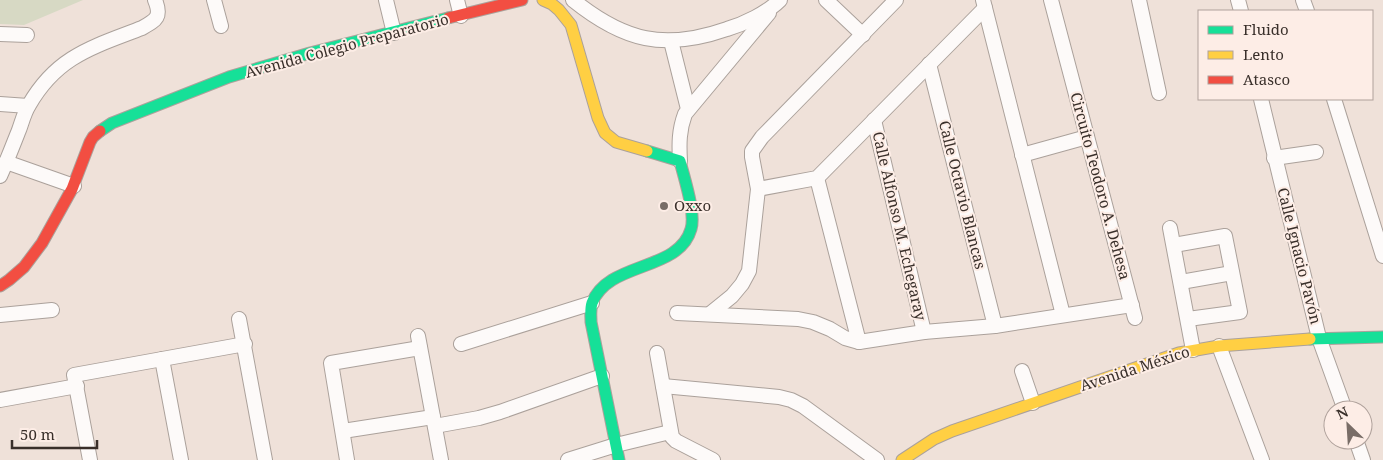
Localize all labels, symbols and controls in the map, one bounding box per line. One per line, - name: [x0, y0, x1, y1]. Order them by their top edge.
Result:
- street label: Avenida Colegio Preparatorio: [243, 8, 451, 82]
- legend: [1198, 10, 1373, 100]
- text: Fluido: [1243, 19, 1289, 39]
- text: Lento: [1243, 44, 1284, 64]
- text: Atasco: [1243, 69, 1290, 89]
- street label: Circuito Teodoro A. Dehesa: [1066, 90, 1136, 282]
- street label: Calle Octavio Blancas: [935, 118, 991, 271]
- street label: Calle Alfonso M. Echegaray: [869, 129, 932, 323]
- street label: Calle Ignacio Pavón: [1273, 185, 1327, 326]
- place label: Oxxo: [674, 195, 711, 215]
- marker: Oxxo: [658, 200, 670, 212]
- street label: Avenida México: [1077, 341, 1192, 395]
- north arrow: [1323, 400, 1373, 450]
- text: N: [1333, 402, 1351, 424]
- scale bar: [12, 418, 98, 450]
- text: 50 m: [20, 424, 55, 444]

